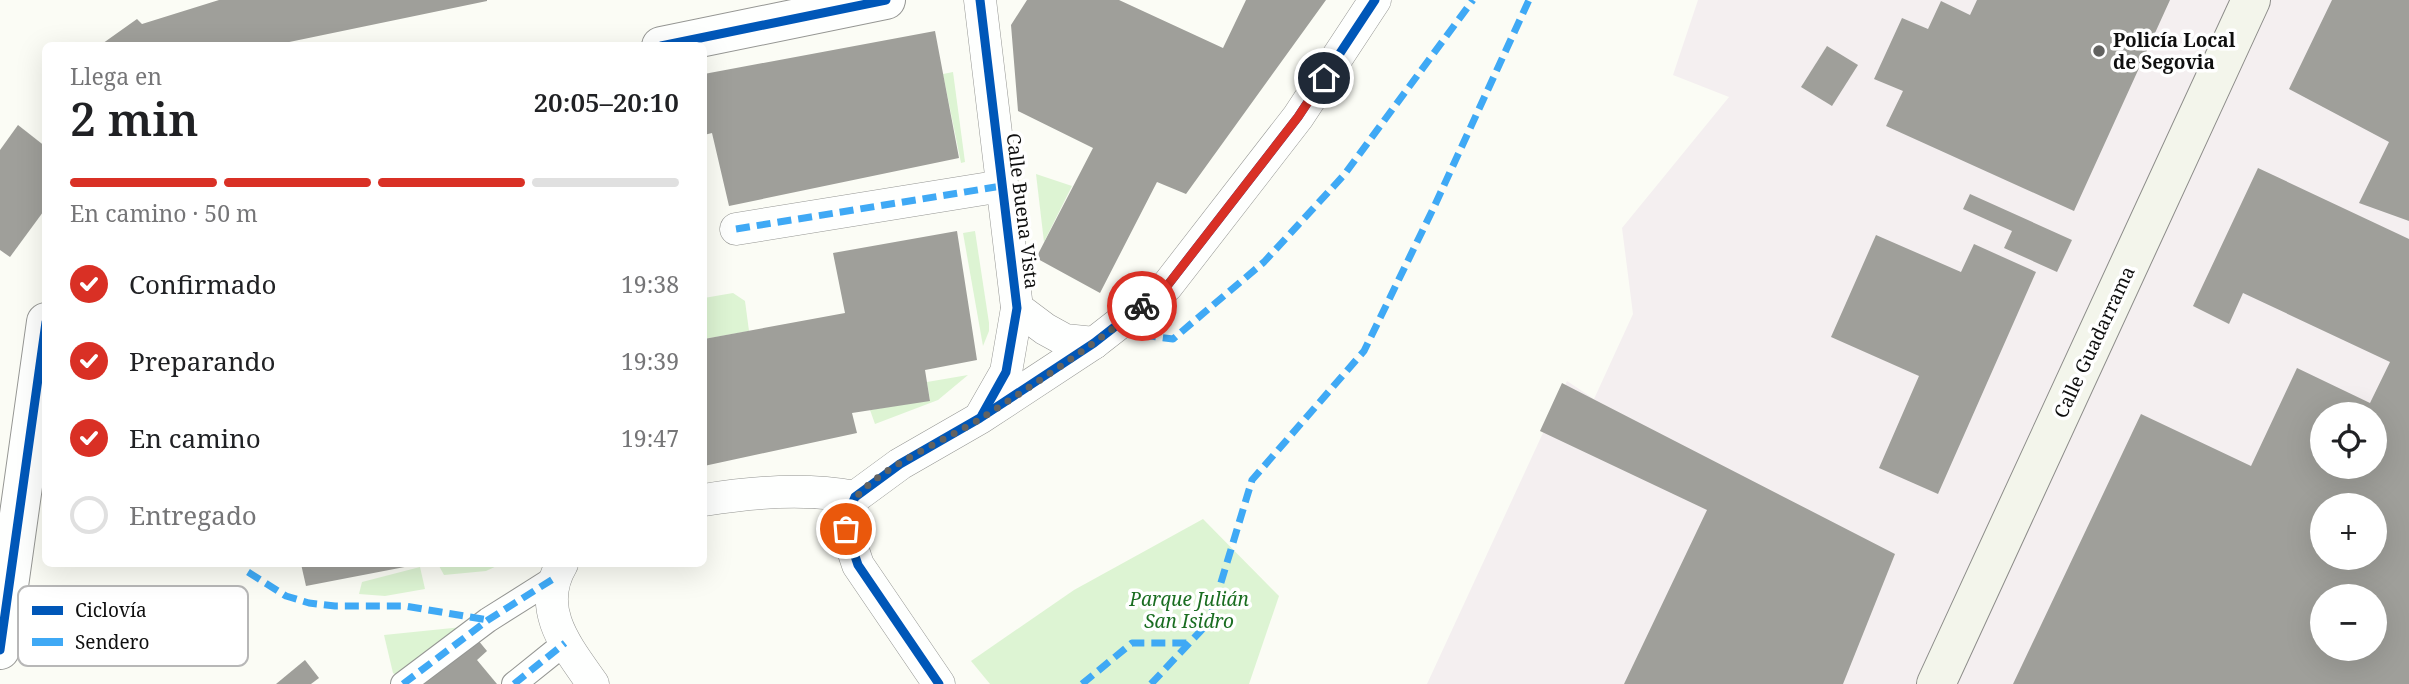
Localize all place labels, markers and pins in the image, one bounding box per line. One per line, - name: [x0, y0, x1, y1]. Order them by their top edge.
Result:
- place label: Policía Local de Segovia: [2113, 27, 2236, 75]
- marker: Policía Local de Segovia: [2091, 43, 2107, 59]
- pin: [1294, 48, 1354, 108]
- pin: [816, 499, 876, 559]

